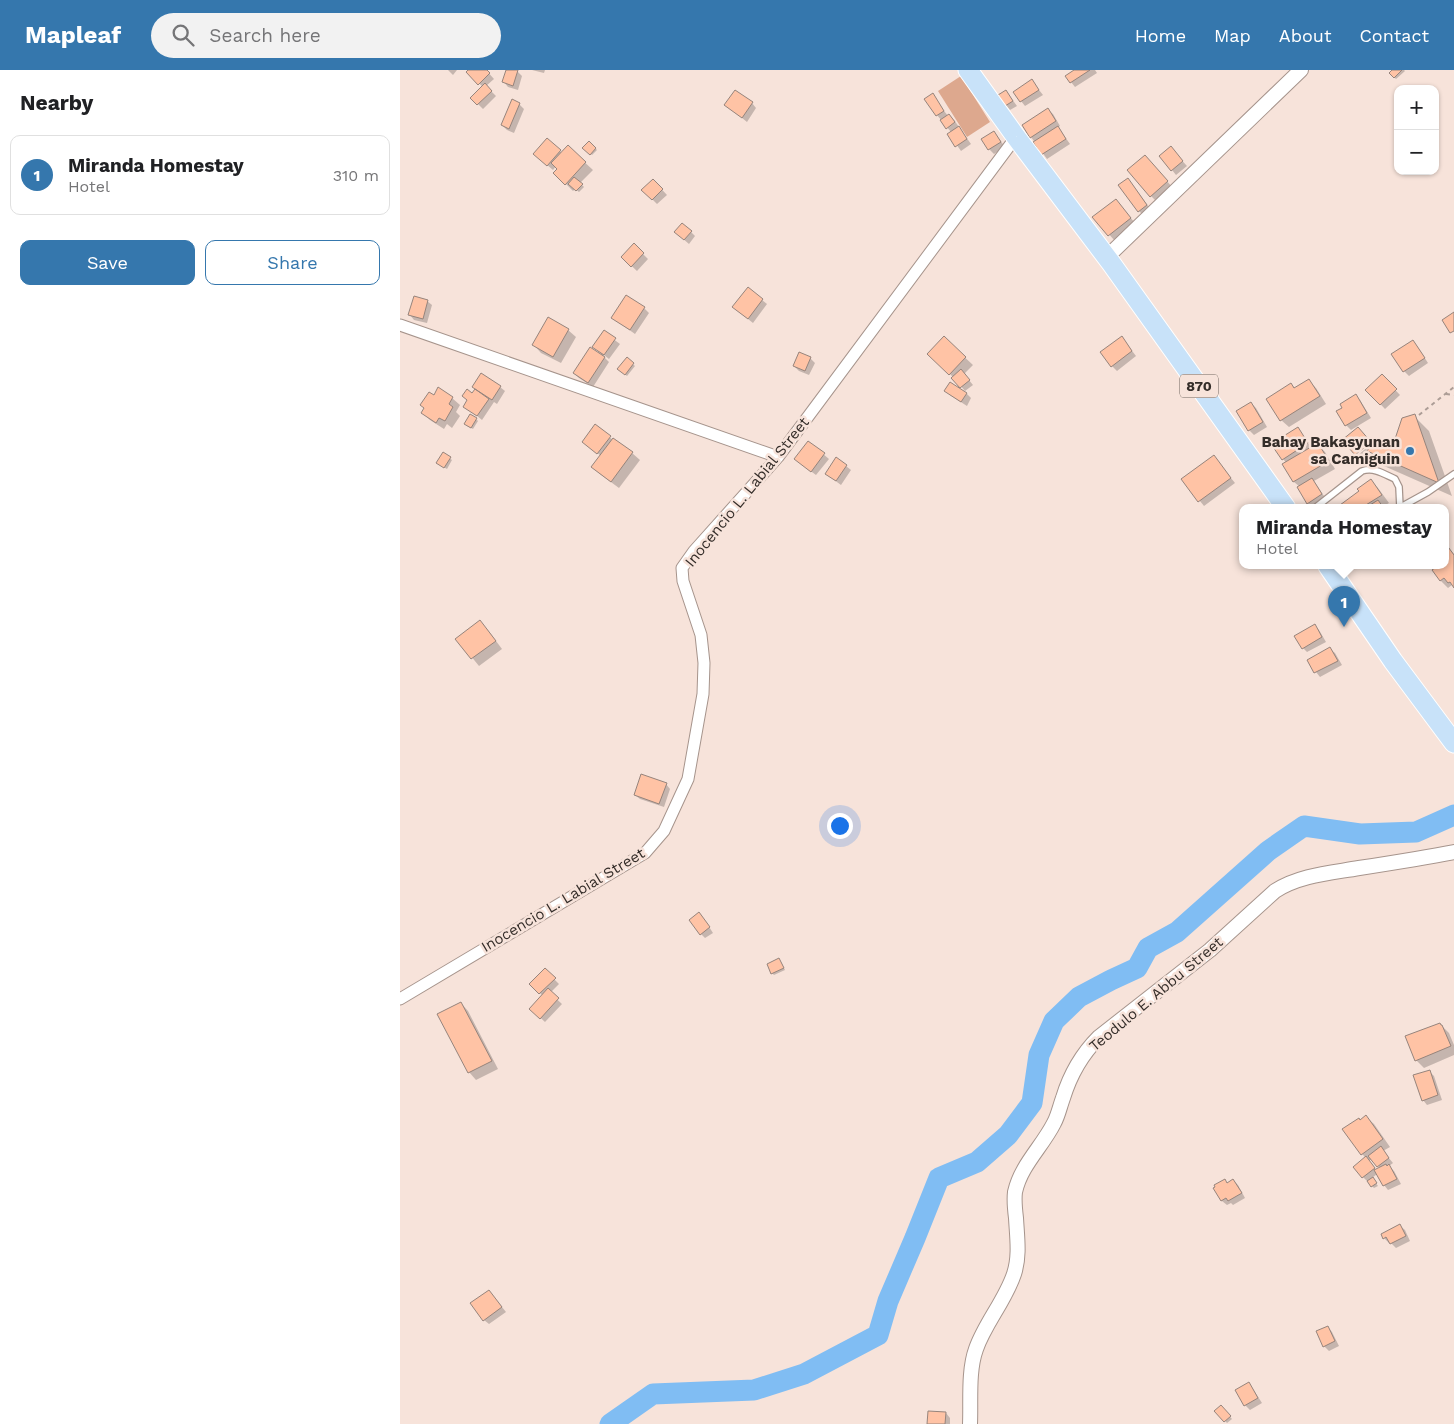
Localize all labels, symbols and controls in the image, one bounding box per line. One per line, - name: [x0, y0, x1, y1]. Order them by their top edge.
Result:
- search box: [151, 13, 501, 58]
- text: Mapleaf: [25, 21, 121, 49]
- icon: search: [169, 21, 197, 49]
- text: Search here: [209, 24, 321, 47]
- text: Home: [1135, 25, 1186, 46]
- text: Map: [1214, 25, 1251, 46]
- text: About: [1279, 25, 1331, 46]
- text: Contact: [1359, 25, 1429, 46]
- map controls: [1394, 85, 1439, 175]
- button: +: [1394, 85, 1439, 130]
- text: Nearby: [20, 90, 93, 115]
- button: −: [1394, 130, 1439, 175]
- text: Miranda Homestay: [68, 154, 244, 177]
- text: 1: [34, 166, 40, 185]
- text: 310 m: [333, 166, 379, 185]
- text: Hotel: [68, 177, 110, 196]
- button: Save: [20, 240, 195, 285]
- button: Share: [205, 240, 380, 285]
- road number: 870: [1180, 374, 1218, 398]
- street label: Inocencio L. Labial Street: [681, 413, 813, 570]
- place label: Bahay Bakasyunan sa Camiguin: [1261, 433, 1400, 468]
- marker: Bahay Bakasyunan sa Camiguin: [1404, 445, 1416, 457]
- popup: [1239, 504, 1449, 569]
- text: Miranda Homestay: [1256, 516, 1432, 539]
- text: Hotel: [1256, 539, 1298, 558]
- pin: 1: [1328, 586, 1360, 627]
- your location: [827, 813, 853, 839]
- street label: Inocencio L. Labial Street: [478, 844, 648, 956]
- street label: Teodulo E. Abbu Street: [1086, 932, 1227, 1055]

